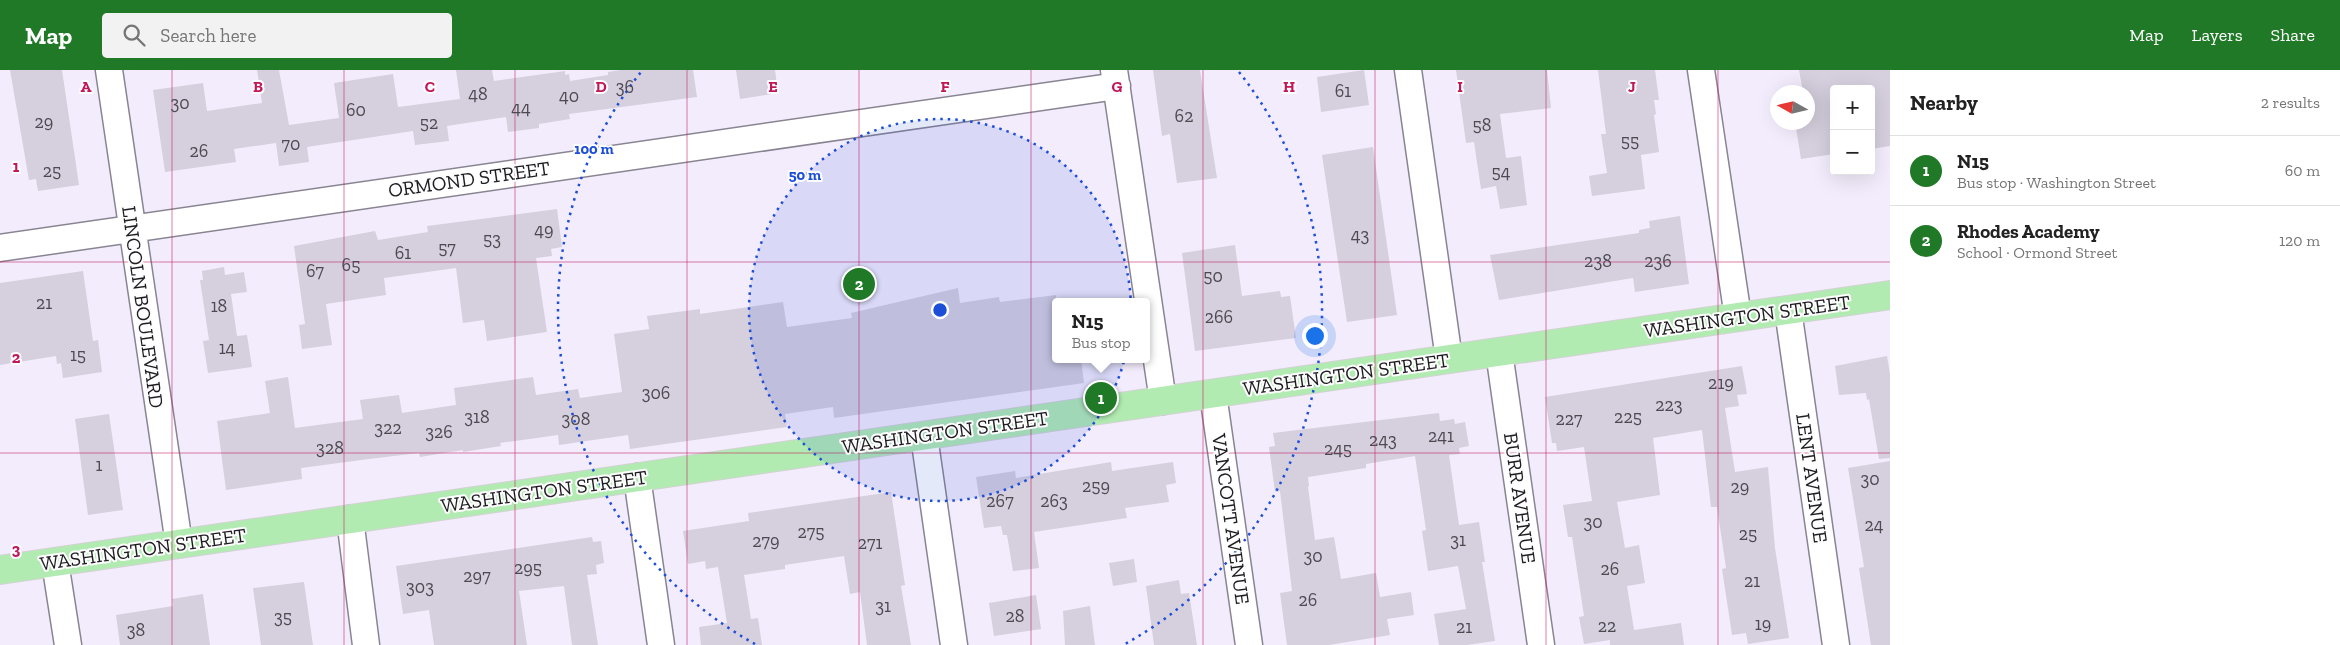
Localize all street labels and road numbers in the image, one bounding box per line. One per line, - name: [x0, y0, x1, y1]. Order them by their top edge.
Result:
- street label: ORMOND STREET: [387, 156, 551, 202]
- street label: LINCOLN BOULEVARD: [117, 204, 169, 410]
- street label: WASHINGTON STREET: [1642, 290, 1852, 342]
- street label: WASHINGTON STREET: [1241, 348, 1451, 400]
- street label: WASHINGTON STREET: [840, 406, 1050, 458]
- street label: LENT AVENUE: [1791, 412, 1833, 544]
- street label: VANCOTT AVENUE: [1207, 431, 1255, 606]
- street label: BURR AVENUE: [1499, 431, 1541, 565]
- street label: WASHINGTON STREET: [439, 465, 649, 517]
- street label: WASHINGTON STREET: [38, 523, 248, 575]

